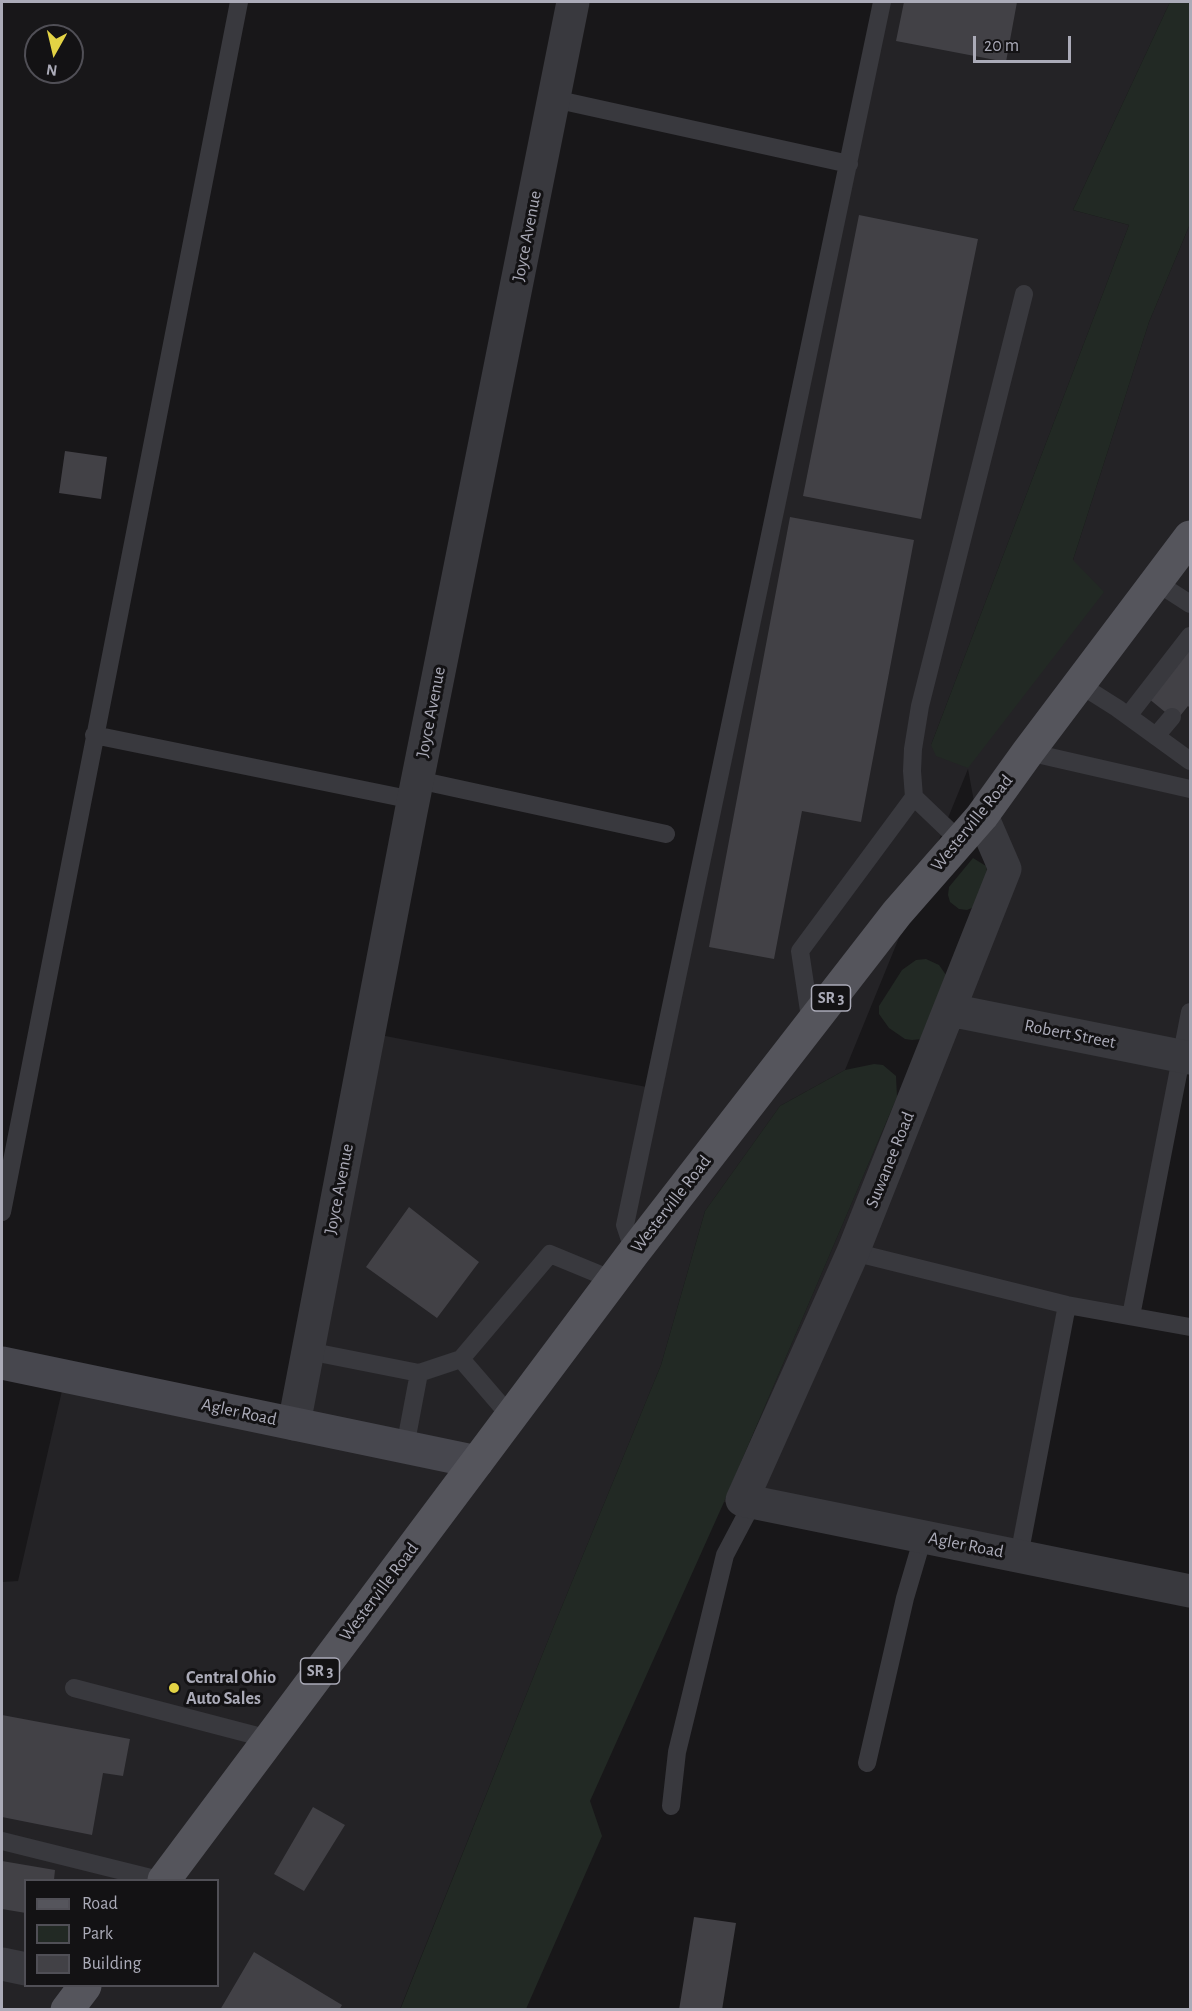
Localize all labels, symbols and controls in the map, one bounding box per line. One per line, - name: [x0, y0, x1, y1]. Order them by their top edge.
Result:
- north arrow: [24, 24, 84, 84]
- scale bar: [976, 24, 1074, 62]
- text: 20 m: [984, 37, 1019, 55]
- text: N: [45, 61, 58, 79]
- street label: Joyce Avenue: [508, 189, 546, 283]
- street label: Joyce Avenue: [412, 665, 450, 759]
- street label: Westerville Road: [926, 770, 1018, 876]
- road number: SR 3: [812, 985, 850, 1011]
- street label: Robert Street: [1022, 1015, 1118, 1053]
- street label: Suwanee Road: [861, 1109, 919, 1211]
- street label: Joyce Avenue: [320, 1142, 358, 1236]
- street label: Westerville Road: [626, 1151, 716, 1257]
- street label: Agler Road: [199, 1393, 279, 1431]
- street label: Agler Road: [926, 1527, 1006, 1563]
- street label: Westerville Road: [335, 1538, 423, 1646]
- road number: SR 3: [300, 1658, 340, 1684]
- place label: Central Ohio Auto Sales: [186, 1667, 276, 1710]
- marker: Central Ohio Auto Sales: [167, 1681, 181, 1695]
- legend: [24, 1879, 219, 1987]
- text: Road: [82, 1895, 118, 1913]
- text: Park: [82, 1925, 113, 1943]
- text: Building: [82, 1955, 141, 1973]

